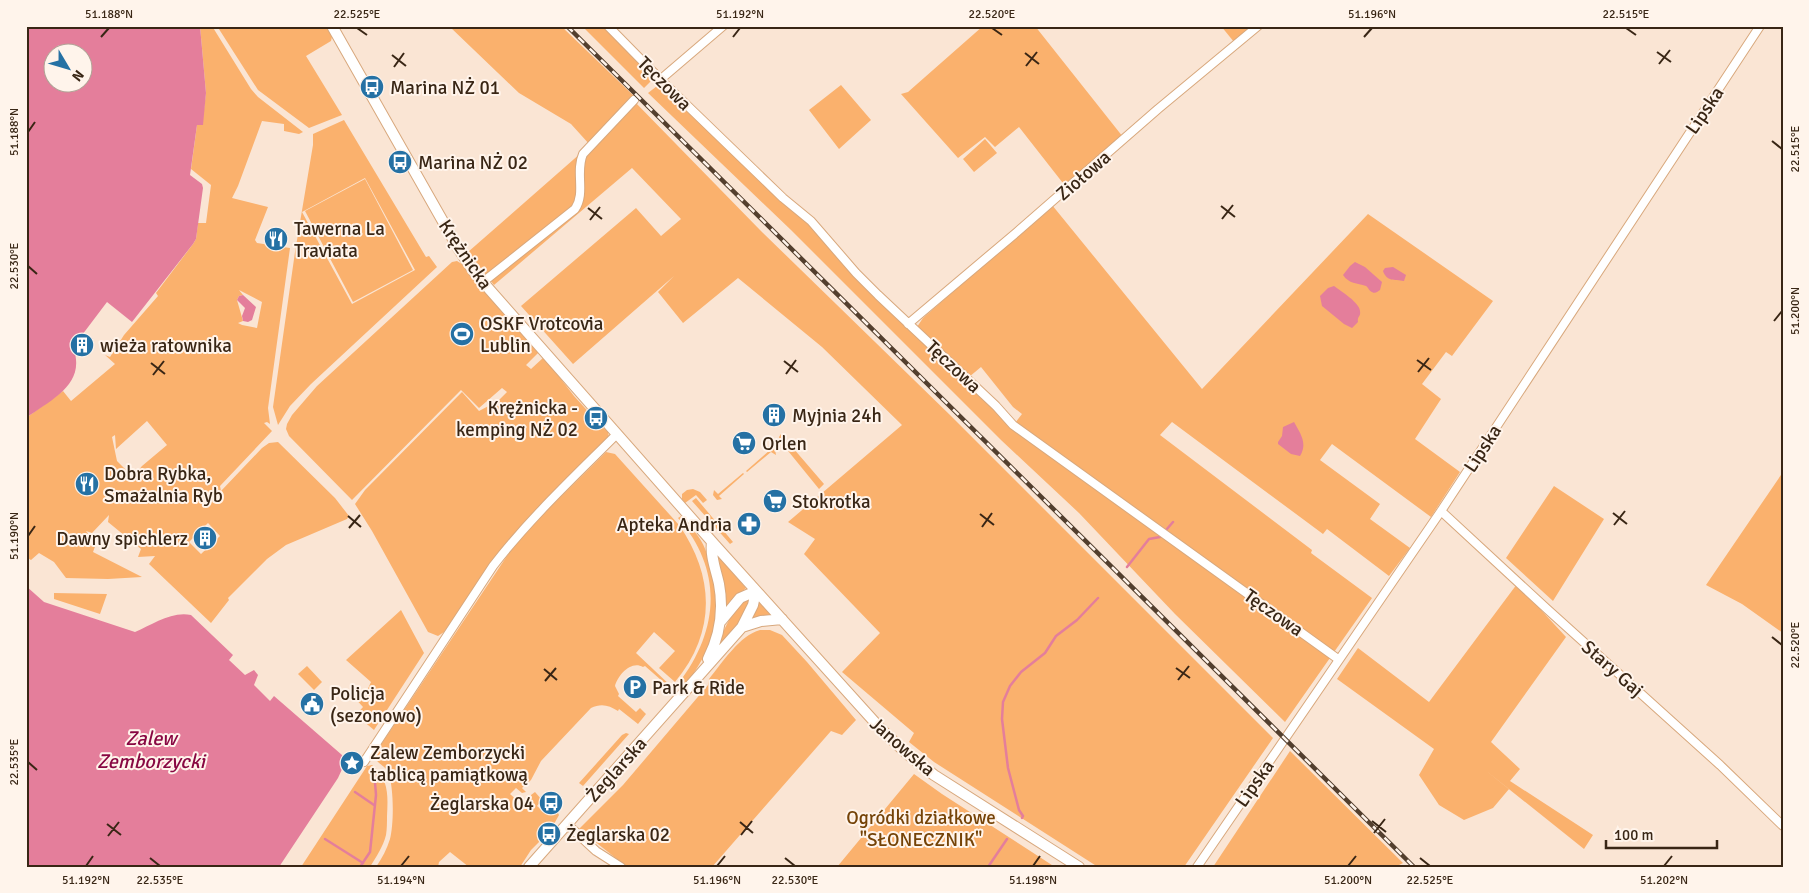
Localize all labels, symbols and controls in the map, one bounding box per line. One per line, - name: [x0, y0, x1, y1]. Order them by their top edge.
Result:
- text: 51.188°N: [85, 7, 133, 22]
- text: 22.525°E: [334, 7, 381, 22]
- text: 51.192°N: [716, 7, 764, 22]
- text: 22.520°E: [969, 7, 1016, 22]
- text: 51.196°N: [1348, 7, 1396, 22]
- text: 22.515°E: [1603, 7, 1650, 22]
- north arrow: [42, 42, 92, 92]
- street label: Tęczowa: [632, 51, 697, 116]
- text: N: [68, 67, 88, 85]
- bus stop icon: Marina NŻ 01: [359, 74, 385, 100]
- place label: Marina NŻ 01: [390, 76, 500, 100]
- street label: Lipska: [1680, 82, 1729, 139]
- text: 51.188°N: [7, 108, 22, 156]
- text: 22.515°E: [1788, 125, 1803, 172]
- street label: Ziołowa: [1051, 145, 1116, 206]
- bus stop icon: Marina NŻ 02: [387, 149, 413, 175]
- place label: Marina NŻ 02: [418, 151, 528, 175]
- street label: Krężnicka: [433, 215, 497, 294]
- place label: Tawerna La Traviata: [294, 217, 385, 263]
- restaurant icon: Tawerna La Traviata: [263, 226, 289, 252]
- text: 22.530°E: [7, 242, 22, 289]
- text: 51.200°N: [1788, 287, 1803, 335]
- place label: OSKF Vrotcovia Lublin: [480, 312, 603, 358]
- sports icon: OSKF Vrotcovia Lublin: [449, 321, 475, 347]
- building icon: wieża ratownika: [69, 332, 95, 358]
- place label: wieża ratownika: [100, 334, 232, 358]
- street label: Tęczowa: [921, 335, 986, 398]
- place label: Krężnicka - kemping NŻ 02: [456, 396, 578, 442]
- building icon: Myjnia 24h: [761, 402, 787, 428]
- place label: Myjnia 24h: [792, 404, 882, 428]
- bus stop icon: Krężnicka - kemping NŻ 02: [583, 405, 609, 431]
- street label: Lipska: [1459, 420, 1507, 477]
- supermarket icon: Orlen: [731, 430, 757, 456]
- place label: Orlen: [762, 432, 807, 456]
- place label: Dobra Rybka, Smażalnia Ryb: [104, 462, 223, 508]
- restaurant icon: Dobra Rybka, Smażalnia Ryb: [74, 471, 100, 497]
- supermarket icon: Stokrotka: [762, 488, 788, 514]
- place label: Stokrotka: [792, 490, 871, 514]
- pharmacy icon: Apteka Andria: [736, 511, 762, 537]
- text: 51.190°N: [7, 512, 22, 560]
- place label: Apteka Andria: [617, 513, 732, 537]
- building icon: Dawny spichlerz: [192, 525, 218, 551]
- place label: Dawny spichlerz: [56, 527, 188, 551]
- street label: Tęczowa: [1239, 584, 1308, 642]
- text: 22.520°E: [1788, 621, 1803, 668]
- street label: Stary Gaj: [1576, 635, 1648, 702]
- parking icon: Park & Ride: [622, 674, 648, 700]
- place label: Park & Ride: [652, 676, 745, 700]
- place label: Policja (sezonowo): [330, 682, 422, 728]
- public building icon: Policja (sezonowo): [299, 691, 325, 717]
- street label: Janowska: [865, 712, 940, 782]
- water label: Zalew Zemborzycki: [97, 726, 207, 774]
- street label: Żeglarska: [581, 732, 652, 807]
- text: 22.535°E: [7, 738, 22, 785]
- place label: Zalew Zemborzycki tablicą pamiątkową: [370, 741, 528, 787]
- place icon: Zalew Zemborzycki tablicą pamiątkową: [339, 750, 365, 776]
- street label: Lipska: [1230, 755, 1280, 812]
- bus stop icon: Żeglarska 04: [538, 790, 564, 816]
- place label: Żeglarska 04: [430, 792, 534, 816]
- park label: Ogródki działkowe "SŁONECZNIK": [846, 806, 996, 852]
- scale bar: [1606, 818, 1718, 850]
- bus stop icon: Żeglarska 02: [536, 821, 562, 847]
- place label: Żeglarska 02: [566, 823, 670, 847]
- text: 100 m: [1614, 826, 1654, 844]
- text: 51.192°N: [62, 873, 110, 888]
- text: 22.535°E: [137, 873, 184, 888]
- text: 51.194°N: [377, 873, 425, 888]
- text: 51.196°N: [693, 873, 741, 888]
- text: 22.530°E: [772, 873, 819, 888]
- text: 51.198°N: [1009, 873, 1057, 888]
- text: 51.200°N: [1324, 873, 1372, 888]
- text: 22.525°E: [1407, 873, 1454, 888]
- text: 51.202°N: [1640, 873, 1688, 888]

